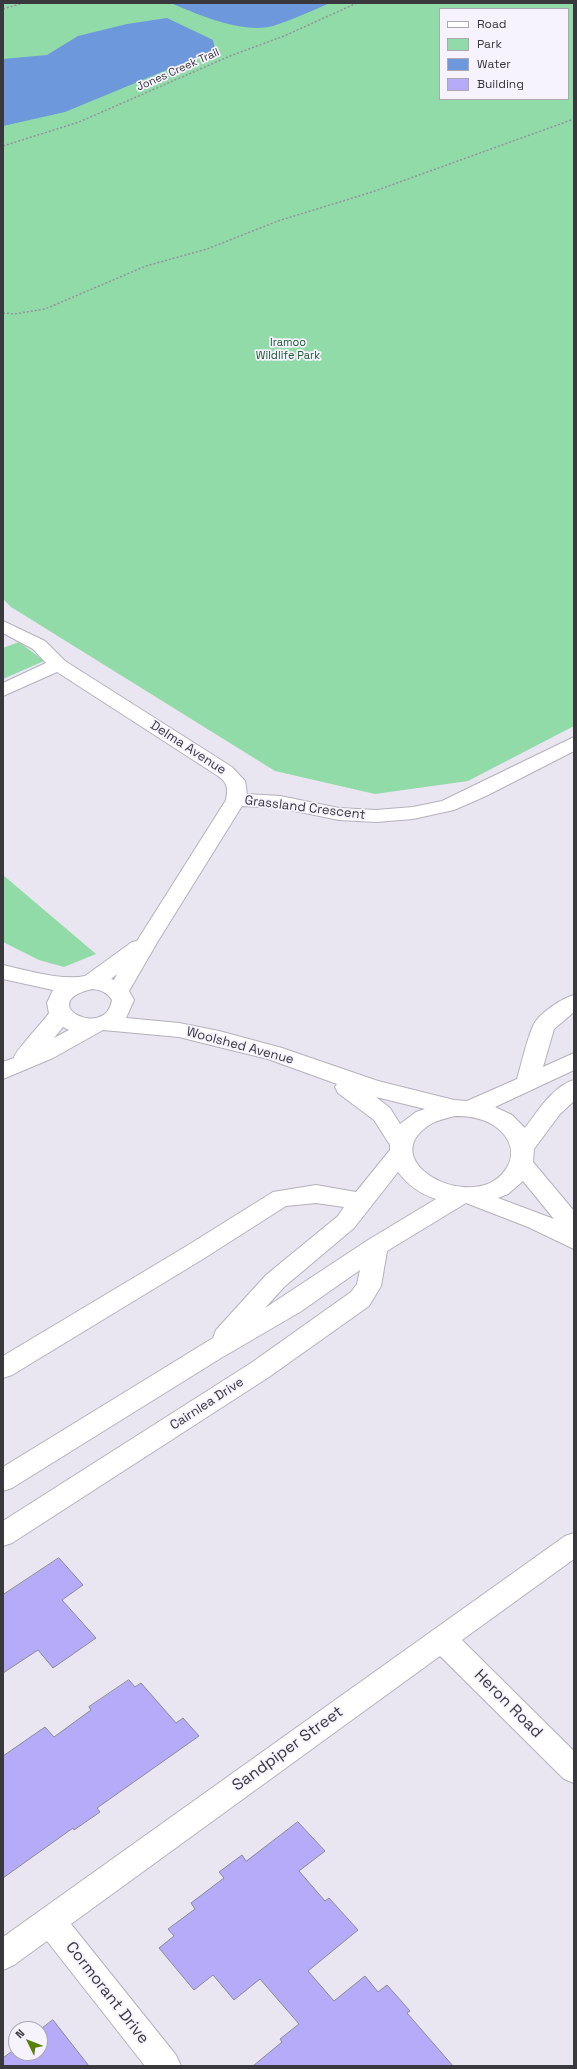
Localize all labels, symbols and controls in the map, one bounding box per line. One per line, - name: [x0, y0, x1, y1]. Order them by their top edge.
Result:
- legend: [439, 8, 569, 100]
- text: Road: [477, 16, 506, 32]
- text: Park: [477, 36, 502, 52]
- street label: Jones Creek Trail: [135, 46, 221, 94]
- text: Water: [477, 56, 511, 72]
- text: Building: [477, 76, 524, 92]
- park label: Iramoo Wildlife Park: [256, 336, 320, 362]
- street label: Delma Avenue: [147, 718, 229, 778]
- street label: Grassland Crescent: [244, 793, 366, 823]
- street label: Woolshed Avenue: [185, 1024, 295, 1068]
- street label: Cairnlea Drive: [167, 1374, 247, 1434]
- street label: Heron Road: [470, 1666, 546, 1742]
- street label: Sandpiper Street: [229, 1702, 347, 1796]
- street label: Cormorant Drive: [61, 1938, 153, 2048]
- north arrow: [8, 2021, 48, 2061]
- text: N: [12, 2026, 28, 2041]

